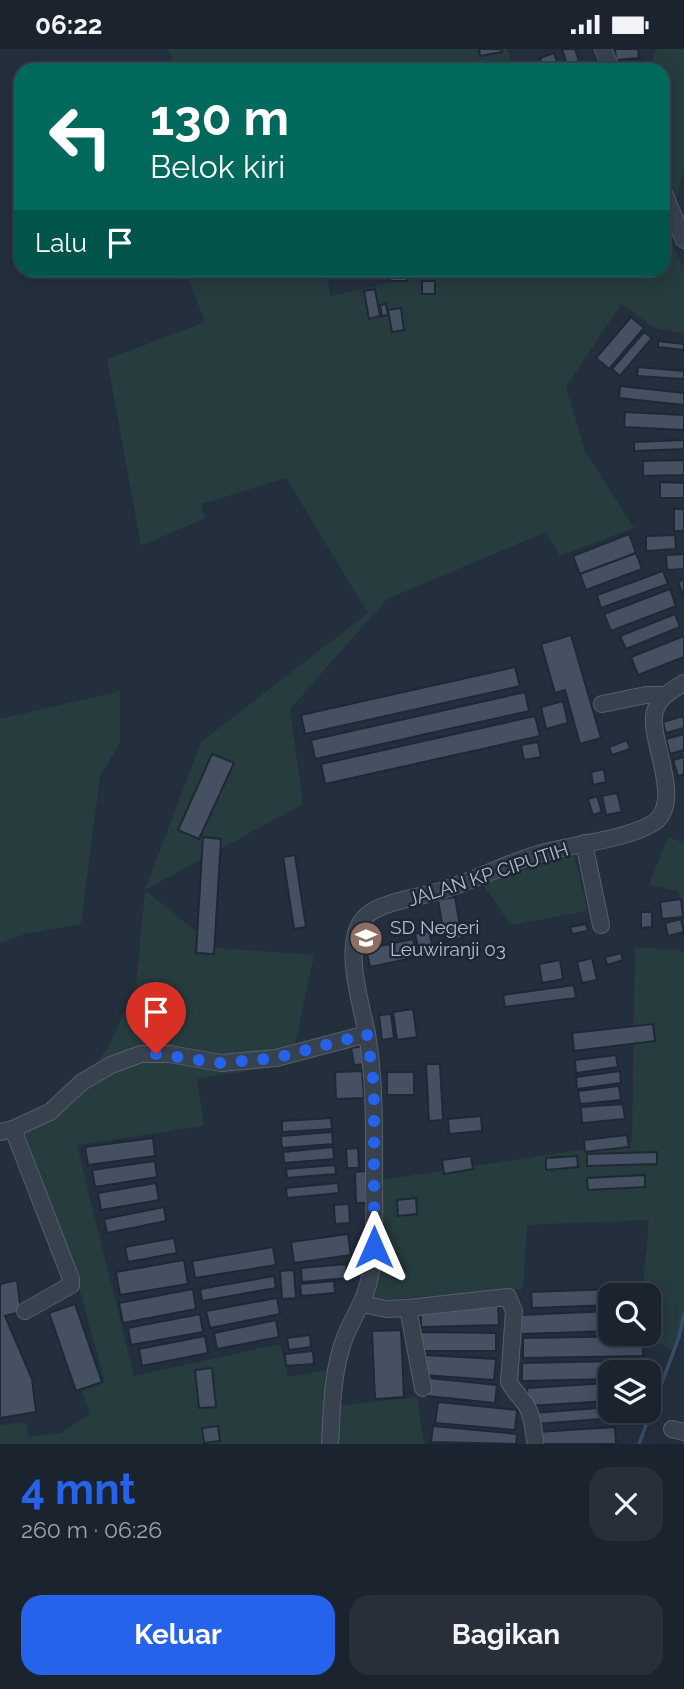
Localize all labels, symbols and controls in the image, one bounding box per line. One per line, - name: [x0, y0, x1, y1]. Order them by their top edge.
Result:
- text: 06:22: [35, 10, 103, 40]
- text: 130 m: [150, 89, 289, 146]
- icon: left: [35, 91, 126, 182]
- text: Belok kiri: [150, 148, 285, 185]
- icon: arrive: [101, 224, 139, 262]
- text: Lalu: [35, 228, 87, 258]
- street label: JALAN KP CIPUTIH: [405, 838, 571, 910]
- place label: SD Negeri Leuwiranji 03: [390, 916, 506, 960]
- school or university icon: SD Negeri Leuwiranji 03: [347, 919, 385, 957]
- pin: [126, 982, 186, 1054]
- icon: arrive: [137, 993, 175, 1031]
- position arrow: [337, 1210, 411, 1284]
- map controls: [598, 1283, 661, 1423]
- button: search: [598, 1283, 661, 1346]
- button: layers: [598, 1360, 661, 1423]
- text: 4 mnt: [21, 1465, 136, 1514]
- button: close: [589, 1467, 663, 1541]
- text: 260 m · 06:26: [21, 1516, 162, 1543]
- button: Keluar: [21, 1595, 335, 1675]
- button: Bagikan: [349, 1595, 663, 1675]

